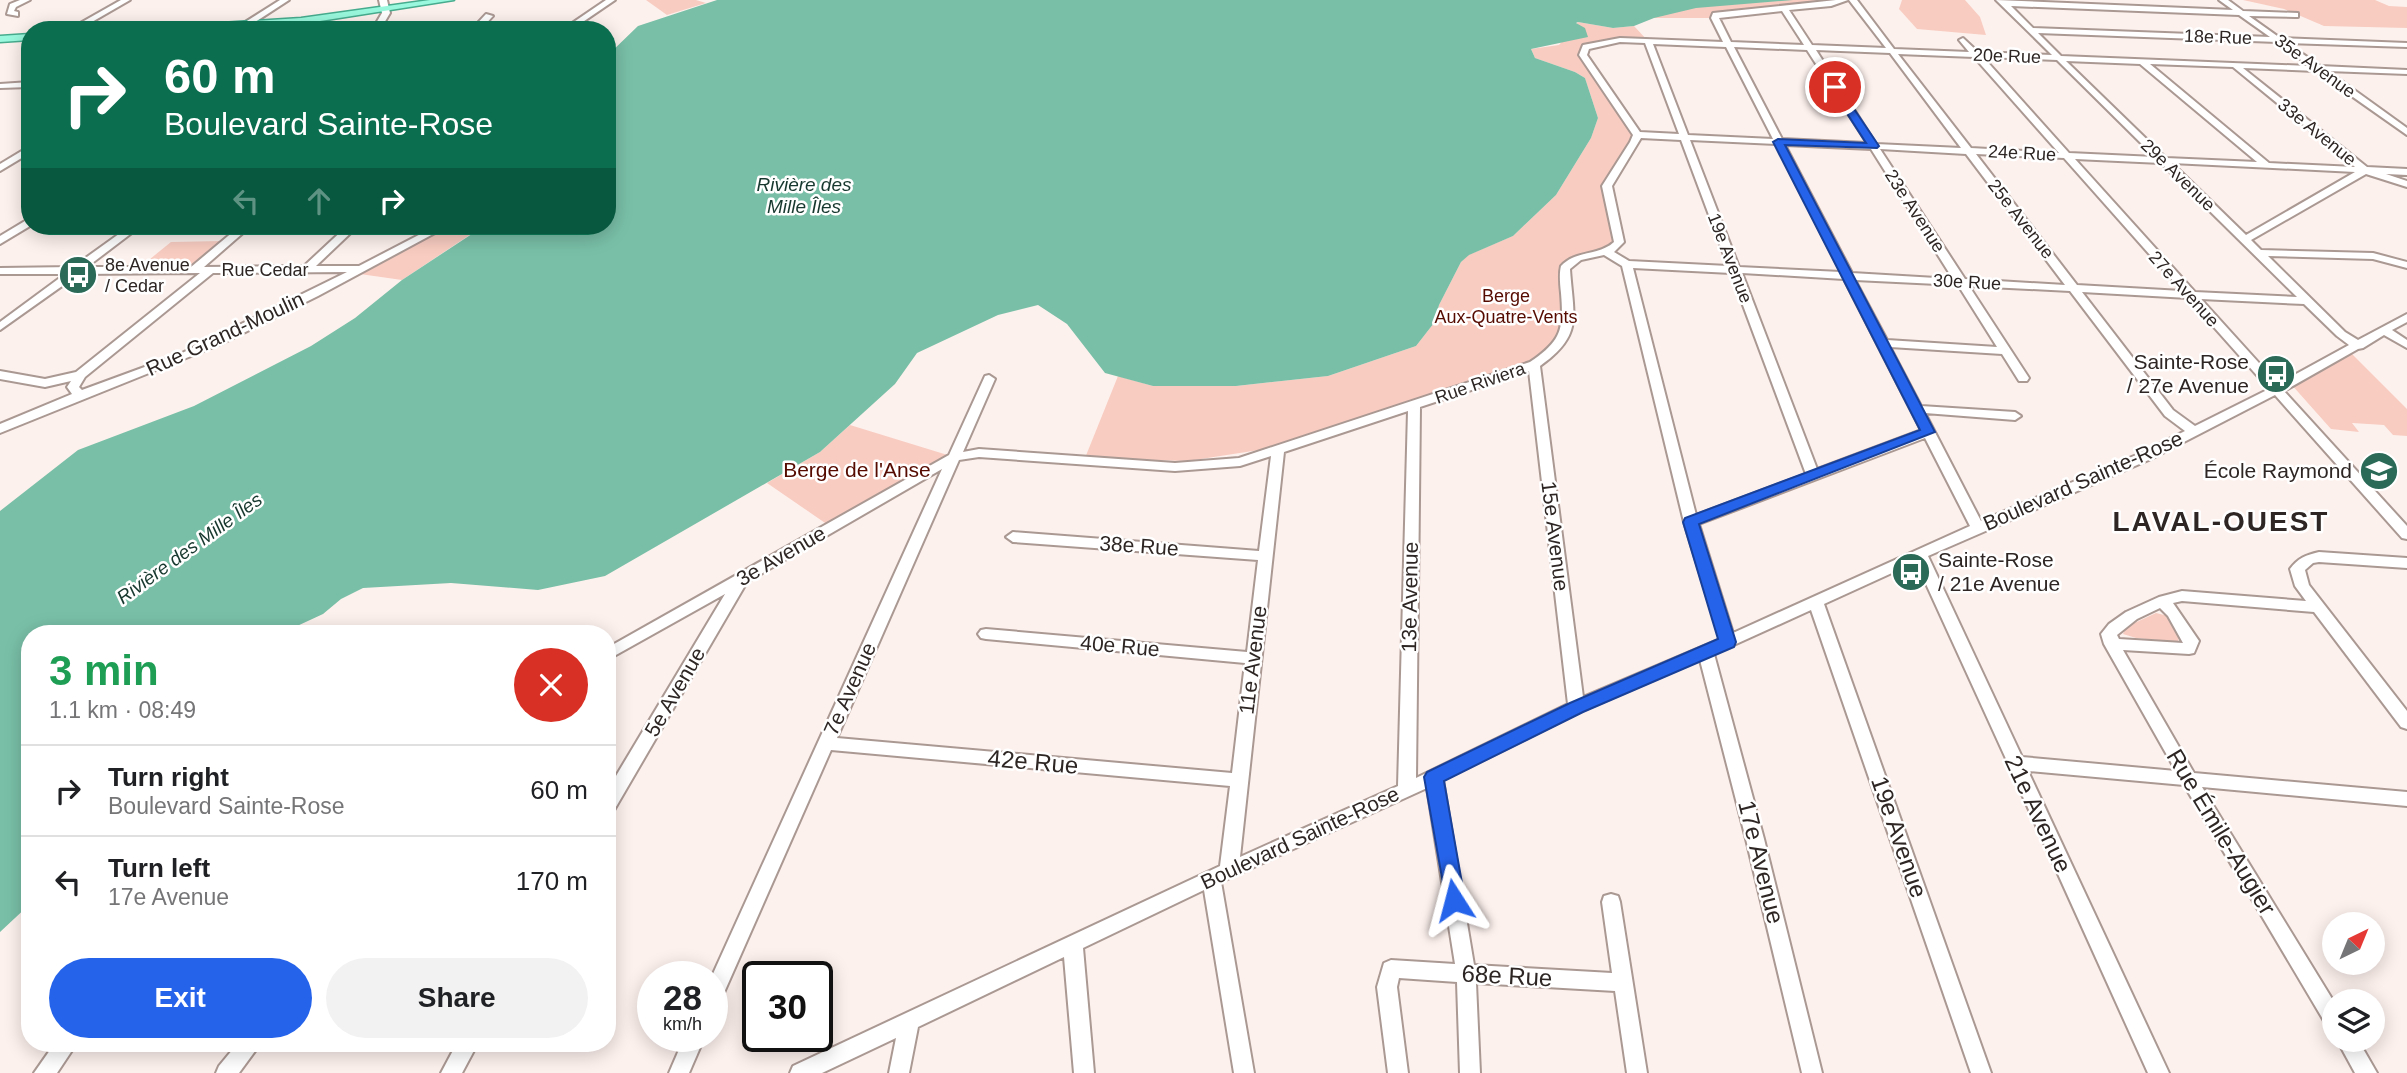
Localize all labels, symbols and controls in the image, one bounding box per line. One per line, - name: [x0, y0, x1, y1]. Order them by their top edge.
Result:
- street label: 18e Rue: [2184, 26, 2252, 48]
- street label: 35e Avenue: [2271, 30, 2359, 102]
- street label: 20e Rue: [1973, 45, 2041, 67]
- icon: right: [49, 49, 140, 140]
- text: 60 m: [164, 49, 276, 103]
- pin: [1805, 57, 1865, 117]
- icon: arrive: [1816, 68, 1854, 106]
- street label: 33e Avenue: [2274, 94, 2360, 170]
- text: Boulevard Sainte-Rose: [164, 106, 493, 142]
- street label: 29e Avenue: [2137, 135, 2219, 215]
- street label: 24e Rue: [1987, 141, 2057, 165]
- street label: 23e Avenue: [1881, 166, 1949, 256]
- water label: Rivière des Mille Îles: [756, 174, 852, 217]
- street label: 25e Avenue: [1984, 176, 2058, 262]
- icon: left: [227, 182, 265, 220]
- icon: ahead: [300, 182, 338, 220]
- icon: right: [373, 182, 411, 220]
- street label: 19e Avenue: [1704, 210, 1756, 306]
- street label: 27e Avenue: [2145, 247, 2223, 331]
- bus stop icon: 8e Avenue / Cedar: [57, 254, 99, 296]
- place label: 8e Avenue / Cedar: [105, 255, 190, 296]
- street label: Rue Cedar: [221, 260, 309, 280]
- street label: 30e Rue: [1932, 270, 2002, 294]
- park label: Berge Aux-Quatre-Vents: [1434, 286, 1578, 327]
- street label: Rue Grand-Moulin: [142, 287, 307, 380]
- place label: Sainte-Rose / 27e Avenue: [2127, 350, 2249, 397]
- bus stop icon: Sainte-Rose / 27e Avenue: [2255, 353, 2297, 395]
- street label: Rue Riviera: [1432, 358, 1529, 408]
- street label: Boulevard Sainte-Rose: [1979, 426, 2186, 535]
- school or university icon: École Raymond: [2358, 450, 2400, 492]
- park label: Berge de l'Anse: [783, 458, 931, 481]
- place label: École Raymond: [2204, 459, 2352, 482]
- street label: 15e Avenue: [1537, 480, 1574, 592]
- water label: Rivière des Mille Îles: [113, 488, 266, 608]
- district label: LAVAL-OUEST: [2113, 506, 2329, 537]
- street label: 3e Avenue: [732, 521, 829, 590]
- street label: 38e Rue: [1099, 531, 1179, 560]
- street label: 13e Avenue: [1397, 542, 1422, 652]
- place label: Sainte-Rose / 21e Avenue: [1938, 548, 2060, 595]
- bus stop icon: Sainte-Rose / 21e Avenue: [1890, 551, 1932, 593]
- street label: 11e Avenue: [1234, 604, 1271, 715]
- street label: 40e Rue: [1079, 631, 1161, 660]
- street label: 7e Avenue: [819, 639, 880, 739]
- street label: 5e Avenue: [640, 643, 709, 740]
- text: 3 min: [49, 647, 159, 694]
- button: close: [514, 648, 588, 722]
- text: 1.1 km · 08:49: [49, 697, 196, 723]
- street label: 42e Rue: [987, 744, 1079, 779]
- street label: Rue Émile-Augier: [2161, 744, 2281, 919]
- street label: 21e Avenue: [2000, 751, 2077, 877]
- text: Turn right: [108, 762, 229, 792]
- icon: right: [49, 772, 87, 810]
- street label: 19e Avenue: [1866, 773, 1933, 901]
- text: 60 m: [530, 775, 588, 805]
- street label: Boulevard Sainte-Rose: [1197, 781, 1403, 894]
- text: Boulevard Sainte-Rose: [108, 793, 345, 819]
- street label: 17e Avenue: [1733, 797, 1790, 926]
- text: Turn left: [108, 853, 210, 883]
- icon: left: [49, 863, 87, 901]
- position arrow: [1417, 863, 1491, 937]
- text: 170 m: [516, 866, 588, 896]
- text: 17e Avenue: [108, 884, 229, 910]
- north arrow: [2322, 912, 2385, 975]
- map controls: [2322, 912, 2385, 1052]
- button: Exit: [49, 958, 312, 1038]
- button: Share: [326, 958, 588, 1038]
- street label: 68e Rue: [1461, 960, 1553, 991]
- speed limit sign: 30: [742, 961, 833, 1052]
- text: 28: [663, 978, 702, 1017]
- button: layers: [2322, 989, 2385, 1052]
- text: km/h: [663, 1014, 702, 1034]

